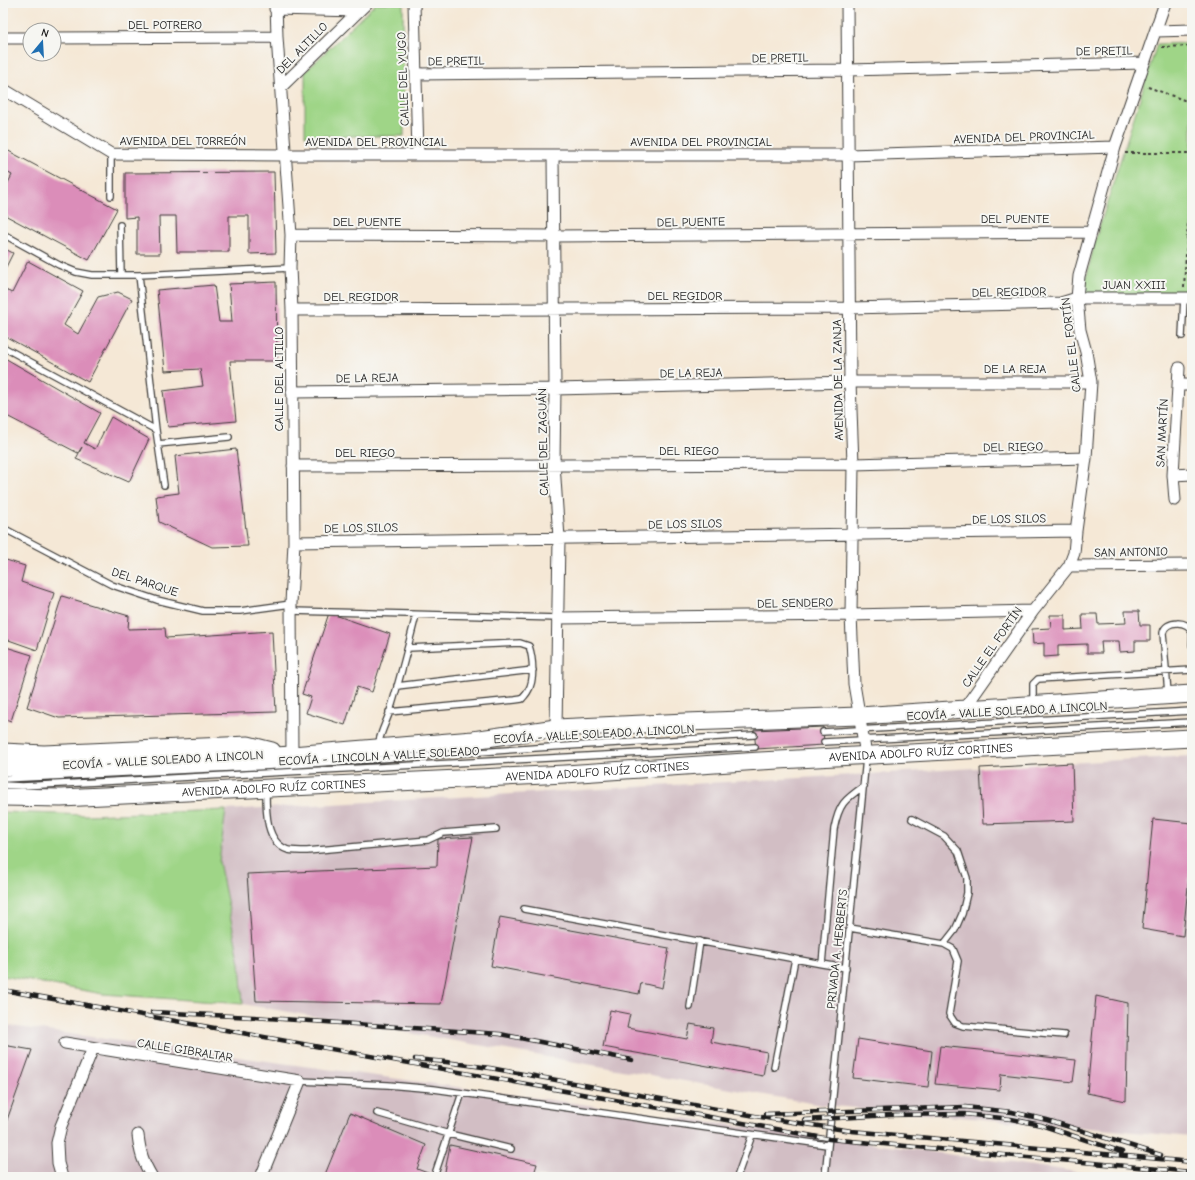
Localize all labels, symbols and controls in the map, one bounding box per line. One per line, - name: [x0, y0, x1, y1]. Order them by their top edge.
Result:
- street label: DEL POTRERO: [128, 18, 202, 32]
- street label: DEL ALTILLO: [273, 19, 331, 77]
- north arrow: [22, 22, 62, 62]
- text: N: [40, 26, 50, 40]
- street label: CALLE DEL YUGO: [394, 31, 412, 126]
- street label: DE PRETIL: [1075, 44, 1133, 58]
- street label: DE PRETIL: [751, 51, 809, 65]
- street label: DE PRETIL: [427, 54, 485, 68]
- street label: AVENIDA DEL PROVINCIAL: [953, 128, 1095, 146]
- street label: AVENIDA DEL TORREÓN: [120, 134, 246, 148]
- street label: AVENIDA DEL PROVINCIAL: [305, 135, 447, 149]
- street label: AVENIDA DEL PROVINCIAL: [630, 135, 772, 149]
- street label: DEL PUENTE: [981, 212, 1049, 226]
- street label: DEL PUENTE: [657, 214, 725, 230]
- street label: DEL PUENTE: [333, 215, 401, 229]
- street label: JUAN XXIII: [1103, 278, 1166, 292]
- street label: DEL REGIDOR: [971, 284, 1047, 300]
- street label: DEL REGIDOR: [648, 289, 722, 303]
- street label: DEL REGIDOR: [324, 290, 398, 304]
- street label: CALLE EL FORTÍN: [1058, 297, 1084, 393]
- street label: AVENIDA DE LA ZANJA: [830, 319, 846, 441]
- street label: CALLE DEL ALTILLO: [272, 326, 286, 431]
- street label: DE LA REJA: [984, 362, 1046, 376]
- street label: DE LA REJA: [660, 365, 722, 381]
- street label: DE LA REJA: [336, 370, 398, 386]
- street label: CALLE DEL ZAGUÁN: [535, 388, 551, 496]
- street label: SAN MARTÍN: [1153, 398, 1171, 468]
- street label: DEL RIEGO: [983, 439, 1043, 455]
- street label: DEL RIEGO: [659, 444, 719, 458]
- street label: DEL RIEGO: [335, 446, 395, 460]
- street label: DE LOS SILOS: [972, 511, 1047, 527]
- street label: DE LOS SILOS: [648, 516, 723, 532]
- street label: DE LOS SILOS: [324, 520, 399, 536]
- street label: SAN ANTONIO: [1094, 544, 1168, 560]
- street label: DEL PARQUE: [110, 565, 180, 599]
- street label: DEL SENDERO: [757, 595, 833, 611]
- street label: CALLE EL FORTÍN: [959, 604, 1025, 690]
- street label: ECOVÍA - VALLE SOLEADO A LINCOLN: [906, 699, 1108, 723]
- street label: ECOVÍA - VALLE SOLEADO A LINCOLN: [493, 722, 695, 746]
- street label: AVENIDA ADOLFO RUÍZ CORTINES: [828, 741, 1013, 764]
- street label: ECOVÍA - LINCOLN A VALLE SOLEADO: [278, 744, 480, 768]
- street label: ECOVÍA - VALLE SOLEADO A LINCOLN: [62, 748, 264, 772]
- street label: AVENIDA ADOLFO RUÍZ CORTINES: [505, 759, 690, 784]
- street label: AVENIDA ADOLFO RUÍZ CORTINES: [181, 776, 366, 799]
- street label: PRIVADA A. HERBERTS: [824, 888, 850, 1010]
- street label: CALLE GIBRALTAR: [136, 1036, 234, 1064]

